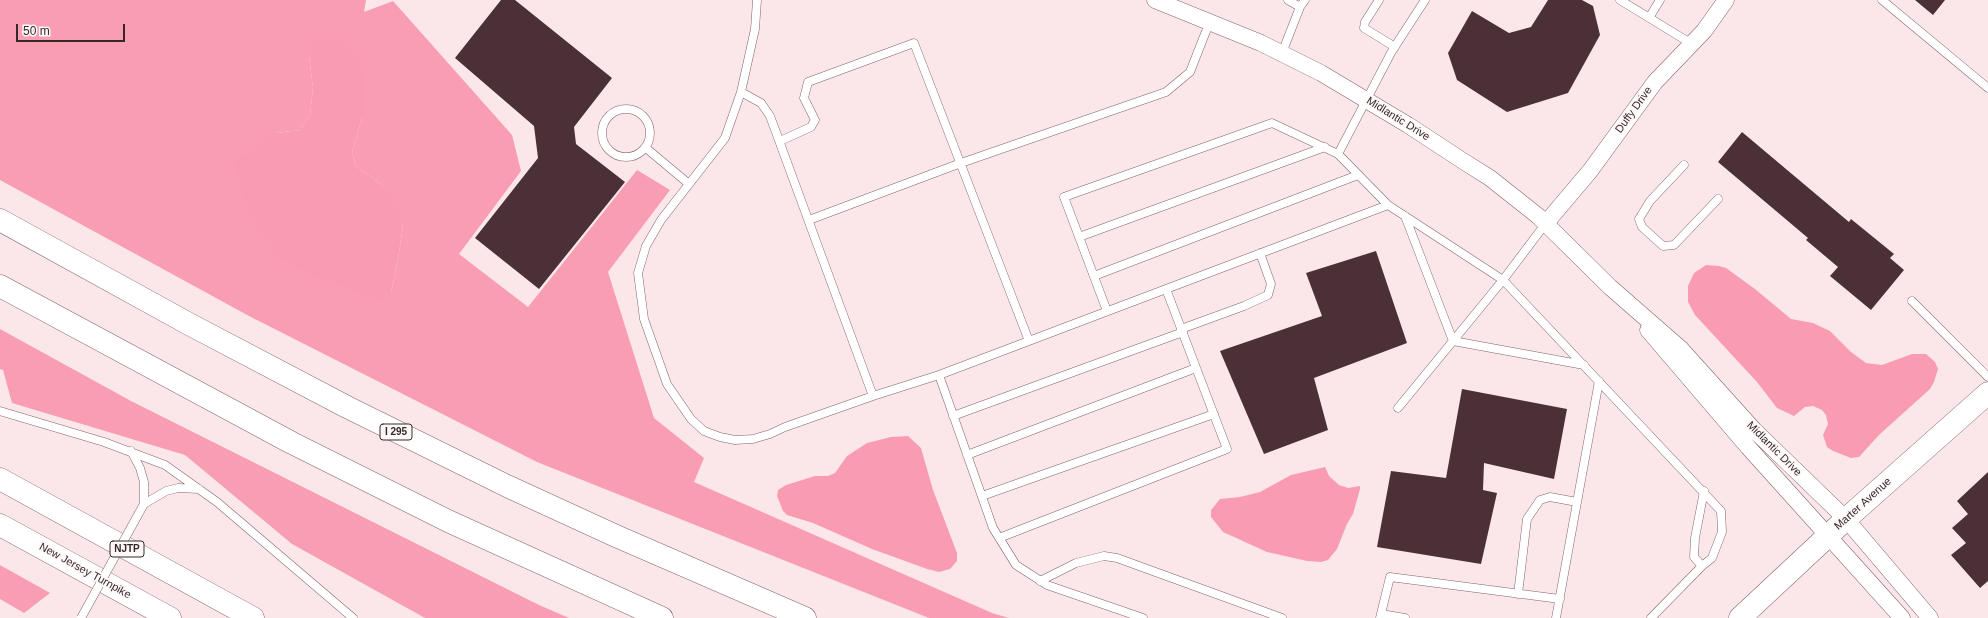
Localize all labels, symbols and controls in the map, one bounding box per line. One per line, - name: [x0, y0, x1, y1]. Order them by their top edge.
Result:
- scale bar: [18, 16, 127, 42]
- text: 50 m: [23, 24, 50, 38]
- street label: Duffy Drive: [1613, 84, 1655, 136]
- street label: Midlantic Drive: [1364, 94, 1432, 144]
- street label: Midlantic Drive: [1744, 419, 1804, 479]
- road number: I 295: [380, 424, 412, 440]
- street label: Marter Avenue: [1832, 475, 1894, 533]
- street label: New Jersey Turnpike: [37, 540, 133, 602]
- road number: NJTP: [110, 541, 144, 557]

